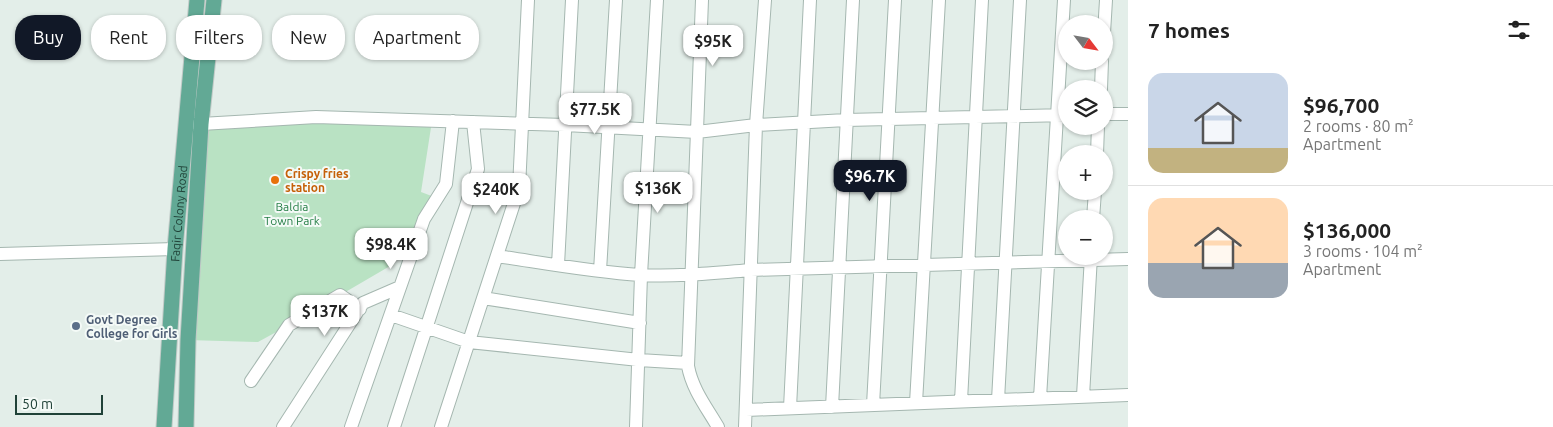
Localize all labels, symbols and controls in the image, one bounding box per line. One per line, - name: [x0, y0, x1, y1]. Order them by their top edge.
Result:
- chip: Buy: [15, 15, 81, 60]
- chip: Rent: [91, 15, 166, 60]
- chip: Filters: [176, 15, 262, 60]
- chip: New: [272, 15, 345, 60]
- chip: Apartment: [355, 15, 479, 60]
- north arrow: [1058, 15, 1112, 70]
- map controls: [1058, 15, 1113, 265]
- icon: filters: [1505, 16, 1533, 44]
- text: 7 homes: [1148, 18, 1230, 42]
- pin: $95K: [683, 24, 743, 67]
- text: $95K: [694, 32, 732, 50]
- button: layers: [1058, 80, 1113, 135]
- pin: $77.5K: [554, 92, 636, 135]
- icon: home: [1188, 93, 1248, 153]
- text: $96,700: [1303, 93, 1379, 117]
- text: $77.5K: [570, 100, 620, 118]
- text: 2 rooms · 80 m²: [1303, 117, 1414, 135]
- text: Apartment: [1303, 135, 1381, 153]
- button: +: [1058, 145, 1113, 200]
- pin: $96.7K: [829, 160, 911, 202]
- street label: Faqir Colony Road: [168, 165, 189, 262]
- place label: Crispy fries station: [285, 167, 349, 194]
- text: $96.7K: [845, 167, 895, 185]
- pin: $240K: [461, 172, 531, 215]
- pin: $136K: [623, 172, 693, 214]
- marker: Crispy fries station: [269, 174, 281, 186]
- text: $136K: [635, 179, 681, 197]
- text: $240K: [473, 180, 519, 198]
- park label: Baldia Town Park: [264, 200, 320, 227]
- button: −: [1058, 210, 1113, 265]
- icon: home: [1188, 218, 1248, 278]
- text: $136,000: [1303, 218, 1391, 242]
- pin: $98.4K: [350, 228, 432, 270]
- text: $98.4K: [366, 235, 416, 253]
- text: 3 rooms · 104 m²: [1303, 242, 1423, 260]
- text: Apartment: [1303, 260, 1381, 278]
- pin: $137K: [290, 294, 360, 337]
- text: $137K: [302, 302, 348, 320]
- place label: Govt Degree College for Girls: [86, 313, 178, 340]
- marker: Govt Degree College for Girls: [70, 320, 82, 332]
- scale bar: [15, 392, 102, 415]
- text: 50 m: [22, 396, 53, 412]

